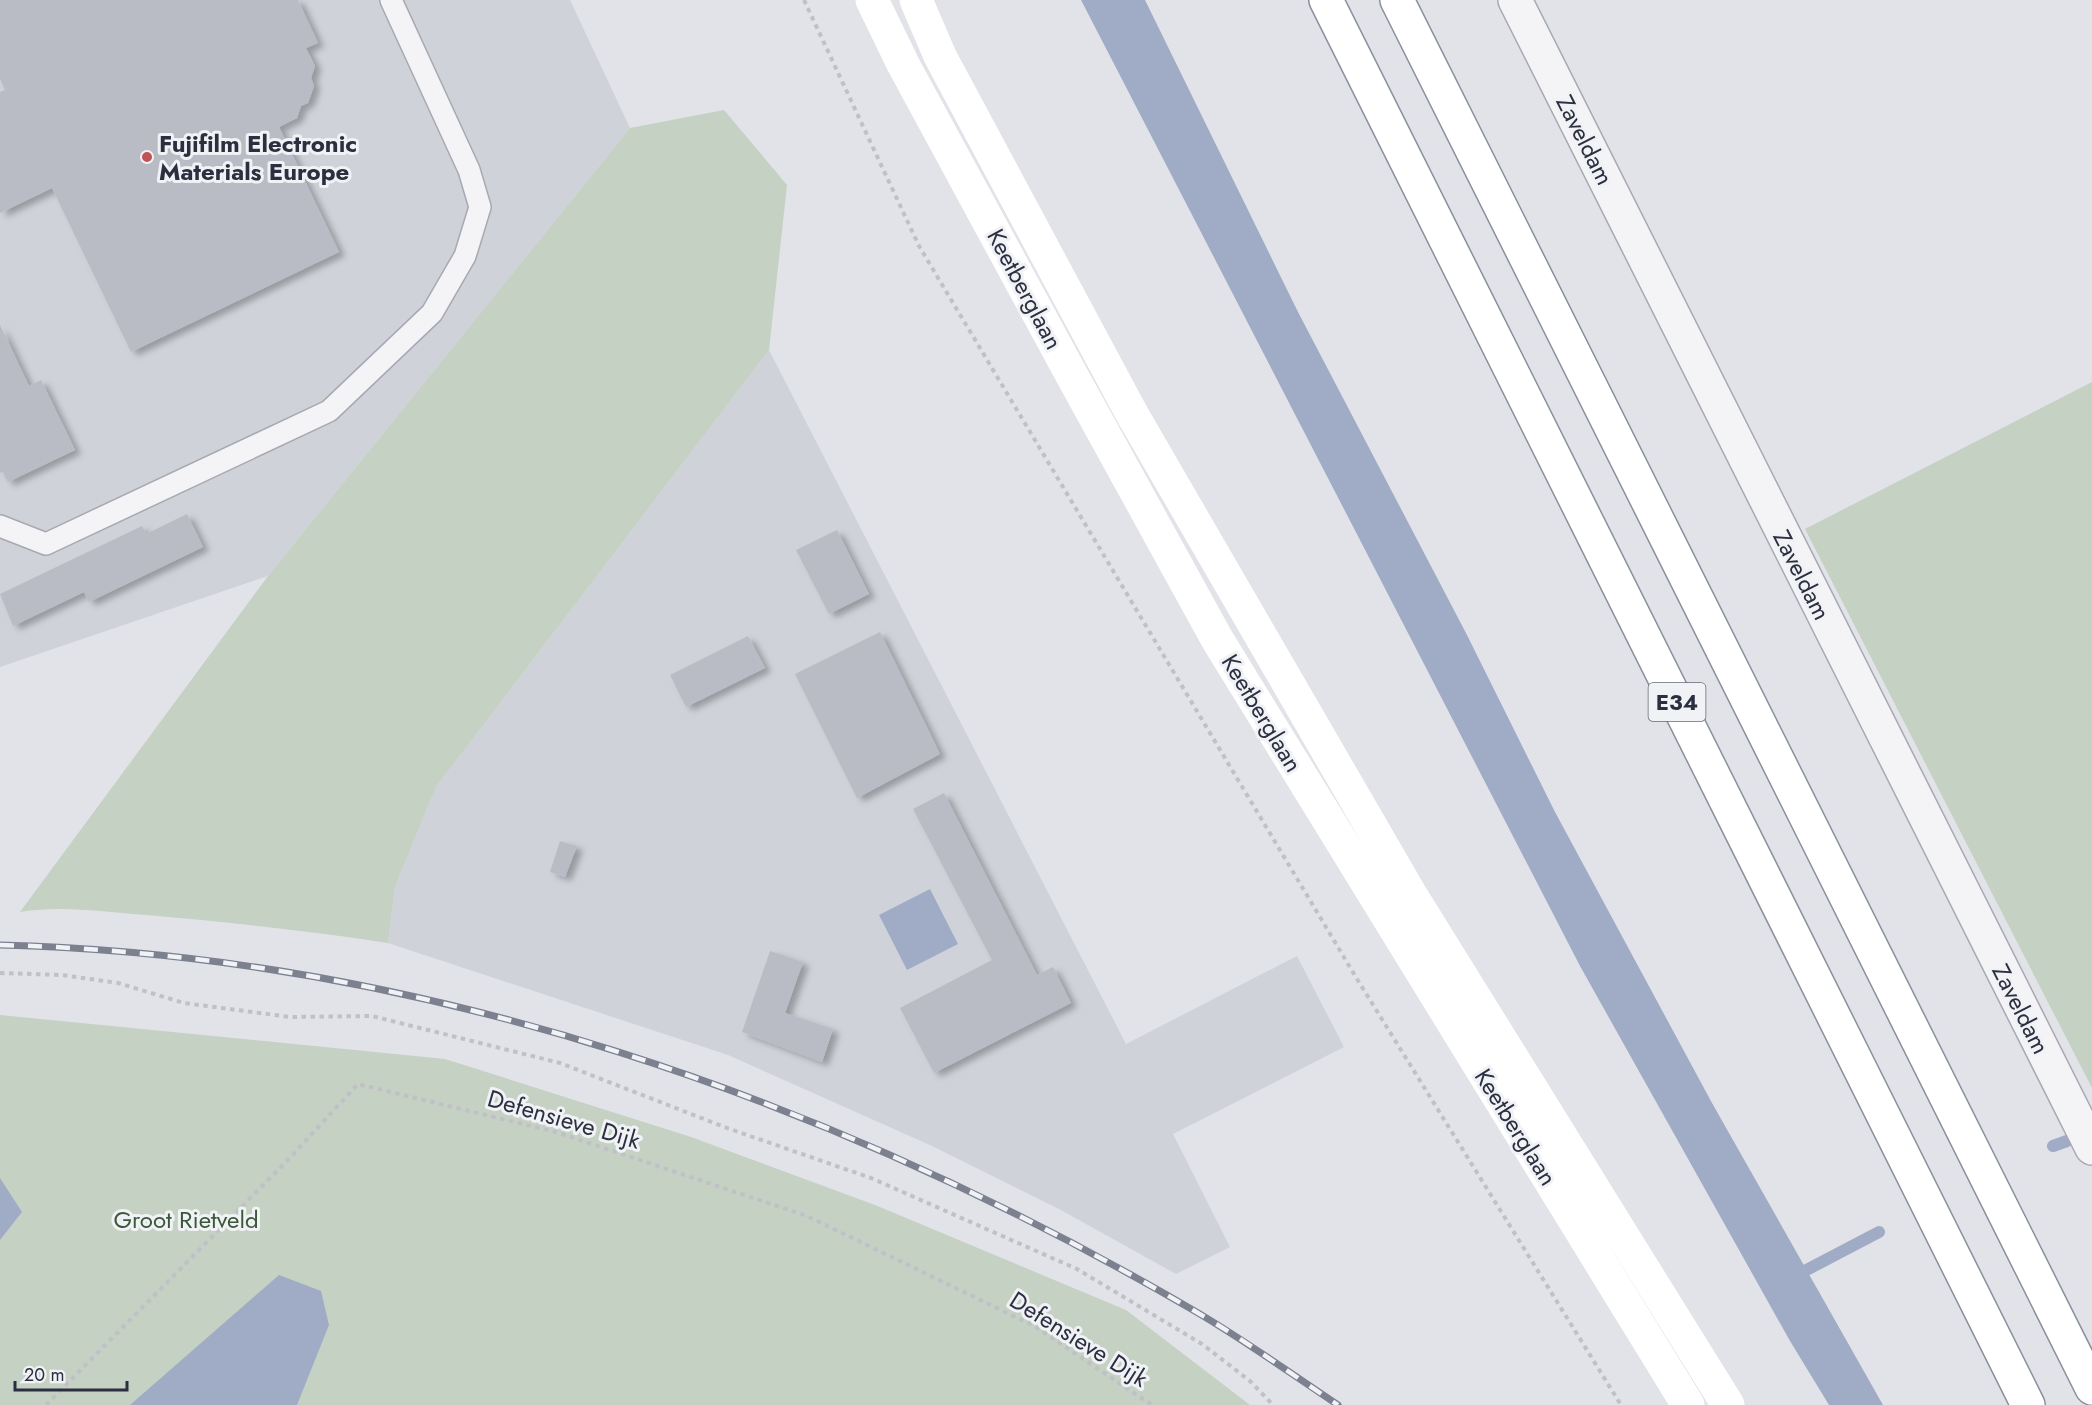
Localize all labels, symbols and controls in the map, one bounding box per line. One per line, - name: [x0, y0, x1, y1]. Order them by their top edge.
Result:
- street label: Zaveldam: [1547, 89, 1623, 191]
- place label: Fujifilm Electronic Materials Europe: [159, 126, 357, 189]
- marker: Fujifilm Electronic Materials Europe: [140, 150, 154, 164]
- street label: Keetberglaan: [979, 222, 1071, 356]
- street label: Zaveldam: [1764, 524, 1840, 626]
- street label: Keetberglaan: [1213, 647, 1311, 779]
- road number: E34: [1648, 683, 1706, 721]
- street label: Zaveldam: [1983, 958, 2059, 1060]
- street label: Keetberglaan: [1466, 1062, 1566, 1192]
- street label: Defensieve Dijk: [484, 1080, 645, 1158]
- park label: Groot Rietveld: [113, 1202, 259, 1237]
- street label: Defensieve Dijk: [1003, 1282, 1155, 1396]
- scale bar: [15, 1354, 128, 1392]
- text: 20 m: [24, 1362, 64, 1388]

